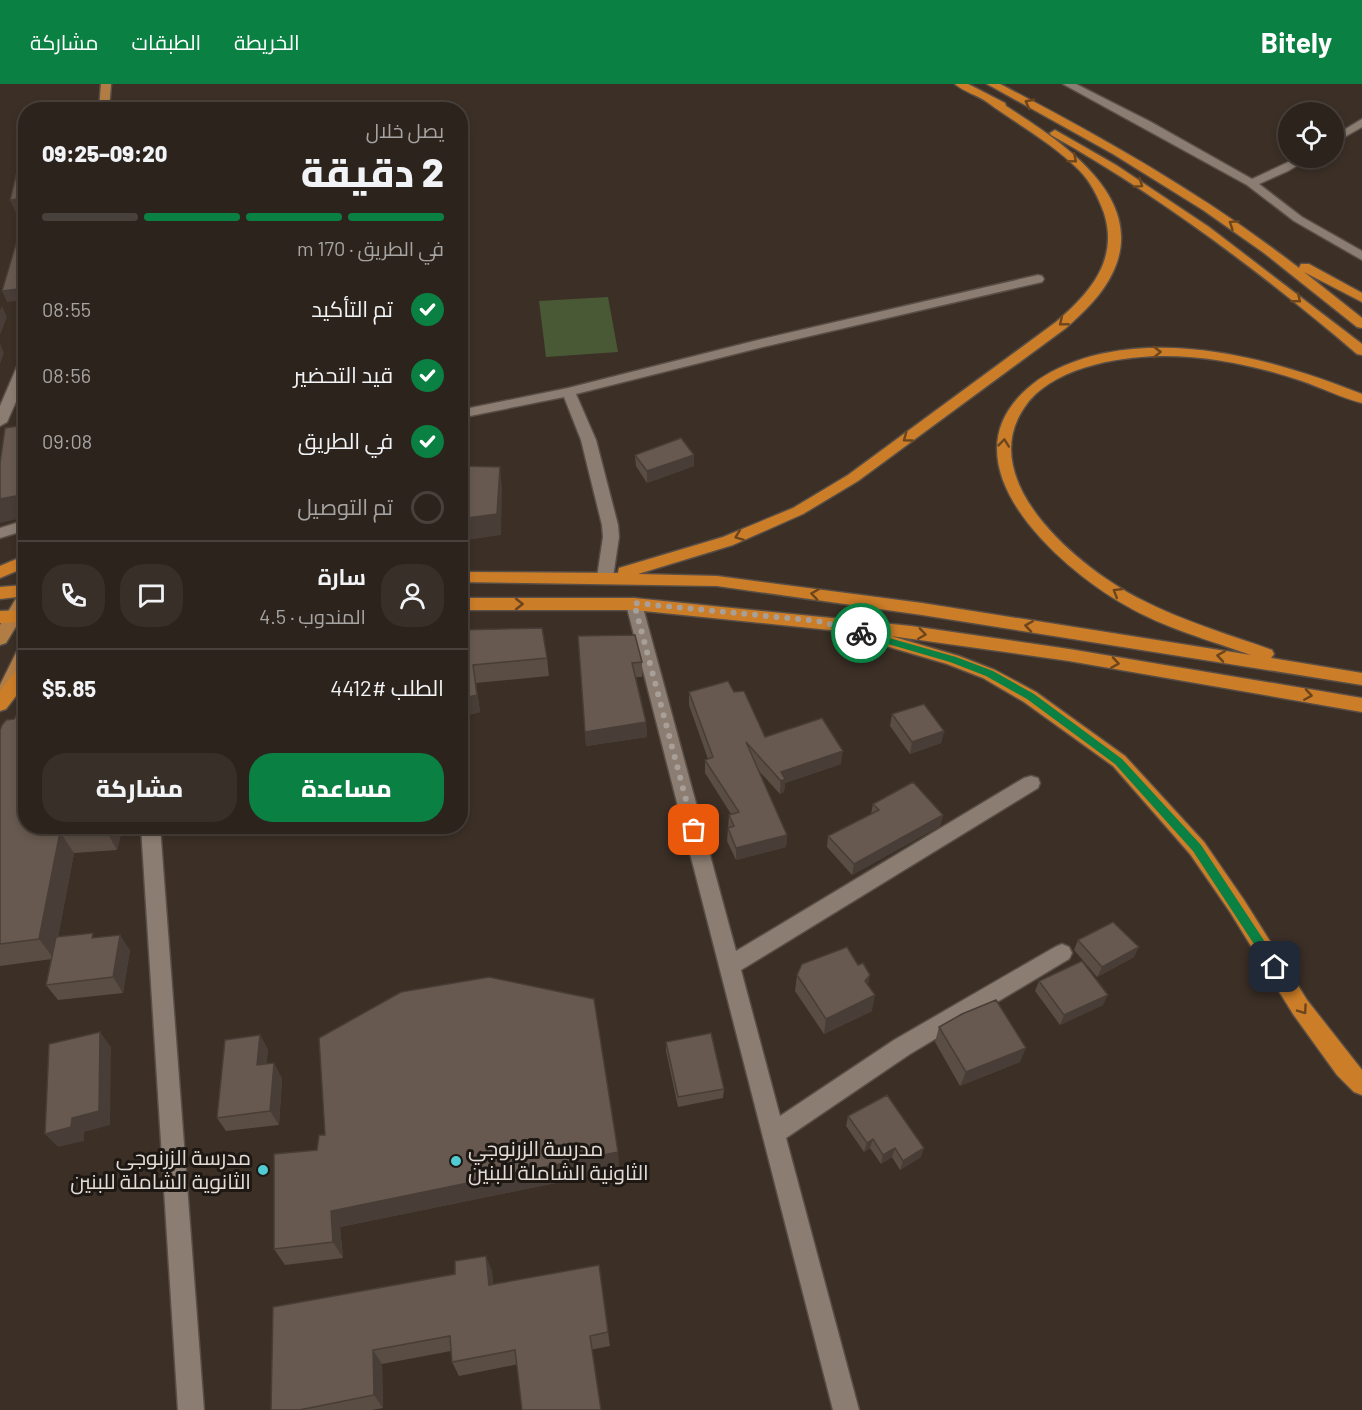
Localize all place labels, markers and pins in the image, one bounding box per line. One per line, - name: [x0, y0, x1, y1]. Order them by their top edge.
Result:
- pin: [668, 804, 719, 855]
- pin: [1249, 941, 1300, 992]
- place label: مدرسة الزرنوجي الثاونية الشاملة للبنين: [468, 1135, 649, 1186]
- place label: مدرسة الزرنوجي الثانوية الشاملة للبنين: [70, 1144, 251, 1195]
- marker: مدرسة الزرنوجي الثاونية الشاملة للبنين: [449, 1154, 463, 1168]
- marker: مدرسة الزرنوجي الثانوية الشاملة للبنين: [256, 1163, 270, 1177]

